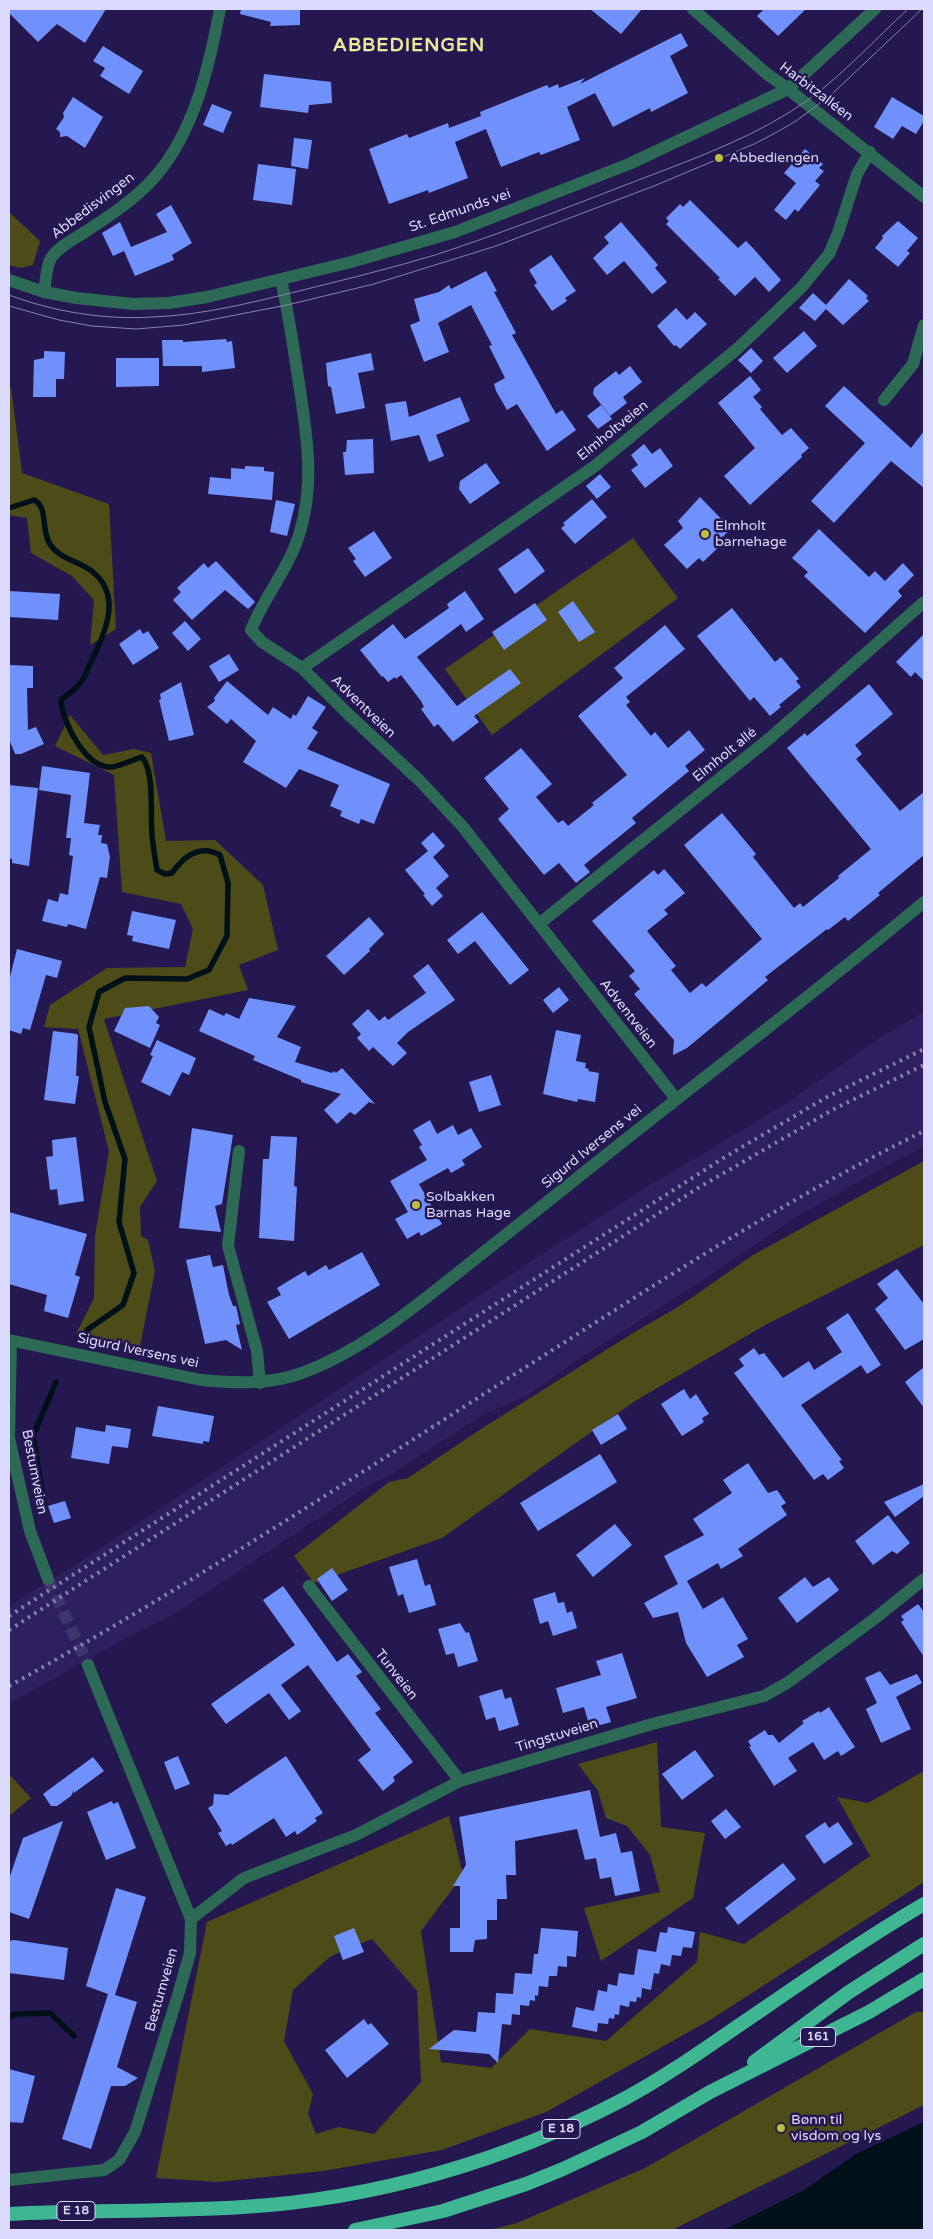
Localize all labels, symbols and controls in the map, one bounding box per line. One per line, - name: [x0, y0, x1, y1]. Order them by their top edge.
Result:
- district label: ABBEDIENGEN: [331, 35, 487, 57]
- street label: Harbitzalléen: [776, 59, 856, 125]
- place label: Abbediengen: [729, 150, 819, 166]
- marker: Abbediengen: [713, 152, 725, 164]
- street label: Abbedisvingen: [48, 169, 138, 243]
- street label: St. Edmunds vei: [407, 186, 513, 236]
- street label: Elmholtveien: [574, 397, 652, 465]
- place label: Elmholt barnehage: [715, 518, 787, 550]
- marker: Elmholt barnehage: [699, 528, 711, 540]
- street label: Adventveien: [327, 672, 399, 742]
- street label: Elmholt allé: [690, 724, 760, 786]
- street label: Adventveien: [596, 976, 660, 1052]
- street label: Sigurd Iversens vei: [539, 1102, 645, 1192]
- place label: Solbakken Barnas Hage: [426, 1189, 511, 1222]
- marker: Solbakken Barnas Hage: [410, 1199, 422, 1211]
- street label: Sigurd Iversens vei: [76, 1330, 200, 1372]
- street label: Bestumveien: [18, 1428, 50, 1516]
- street label: Tunveien: [371, 1646, 421, 1704]
- street label: Tingstuveien: [514, 1716, 600, 1756]
- street label: Bestumveien: [142, 1946, 182, 2034]
- road number: 161: [800, 2028, 836, 2046]
- place label: Bønn til visdom og lys: [791, 2112, 881, 2144]
- road number: E 18: [542, 2120, 580, 2138]
- marker: Bønn til visdom og lys: [775, 2122, 787, 2134]
- road number: E 18: [57, 2202, 95, 2220]

